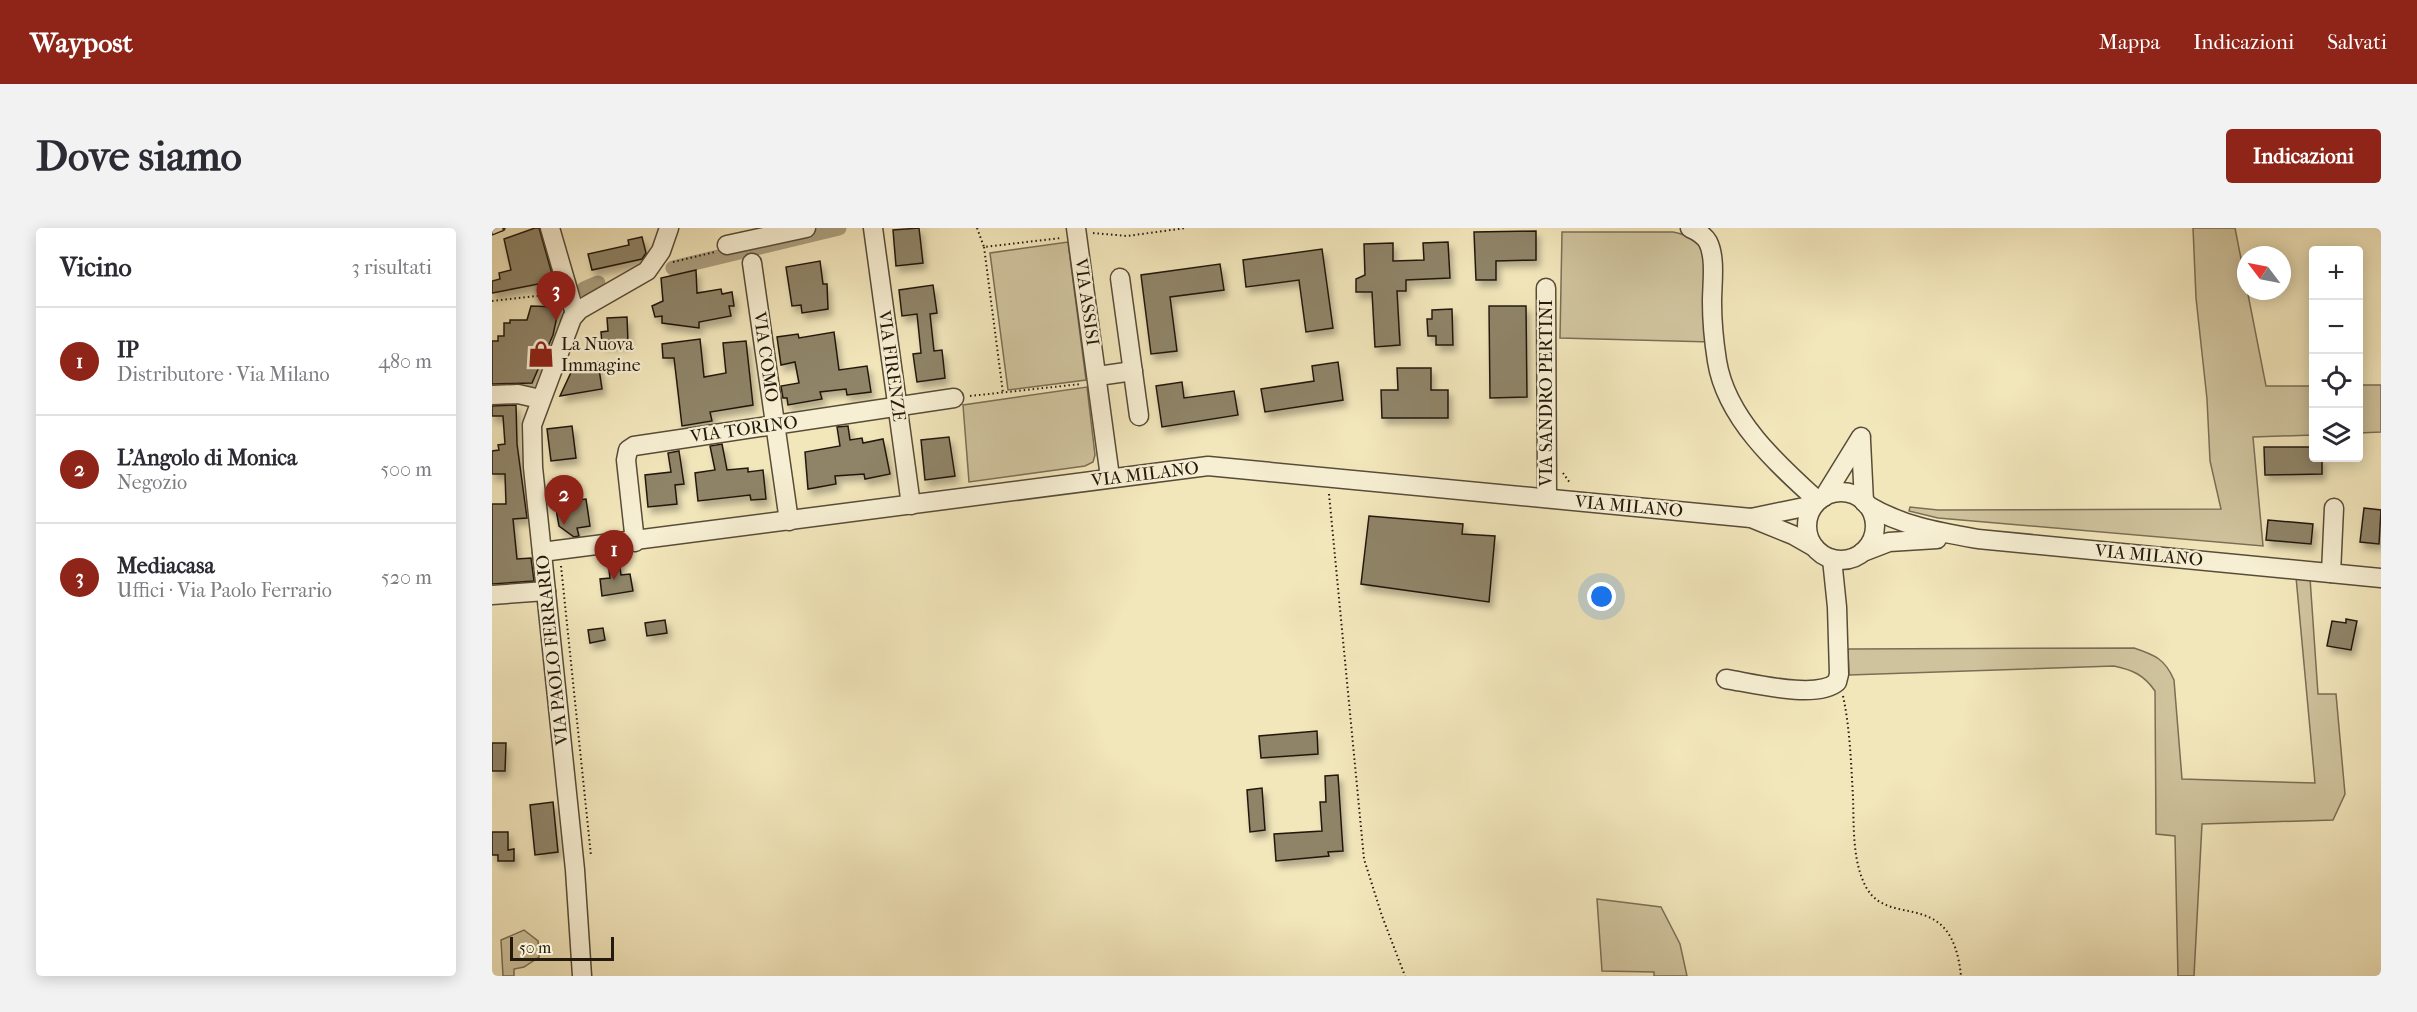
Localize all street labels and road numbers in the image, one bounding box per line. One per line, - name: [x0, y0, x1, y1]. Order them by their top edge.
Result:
- street label: VIA ASSISI: [1070, 256, 1103, 347]
- street label: VIA SANDRO PERTINI: [1536, 299, 1557, 488]
- street label: VIA FIRENZE: [873, 308, 910, 423]
- street label: VIA COMO: [749, 310, 782, 404]
- street label: VIA TORINO: [688, 412, 799, 448]
- street label: VIA MILANO: [1089, 457, 1200, 492]
- street label: VIA MILANO: [1573, 491, 1684, 522]
- street label: VIA MILANO: [2093, 540, 2204, 571]
- street label: VIA PAOLO FERRARIO: [532, 554, 573, 747]

